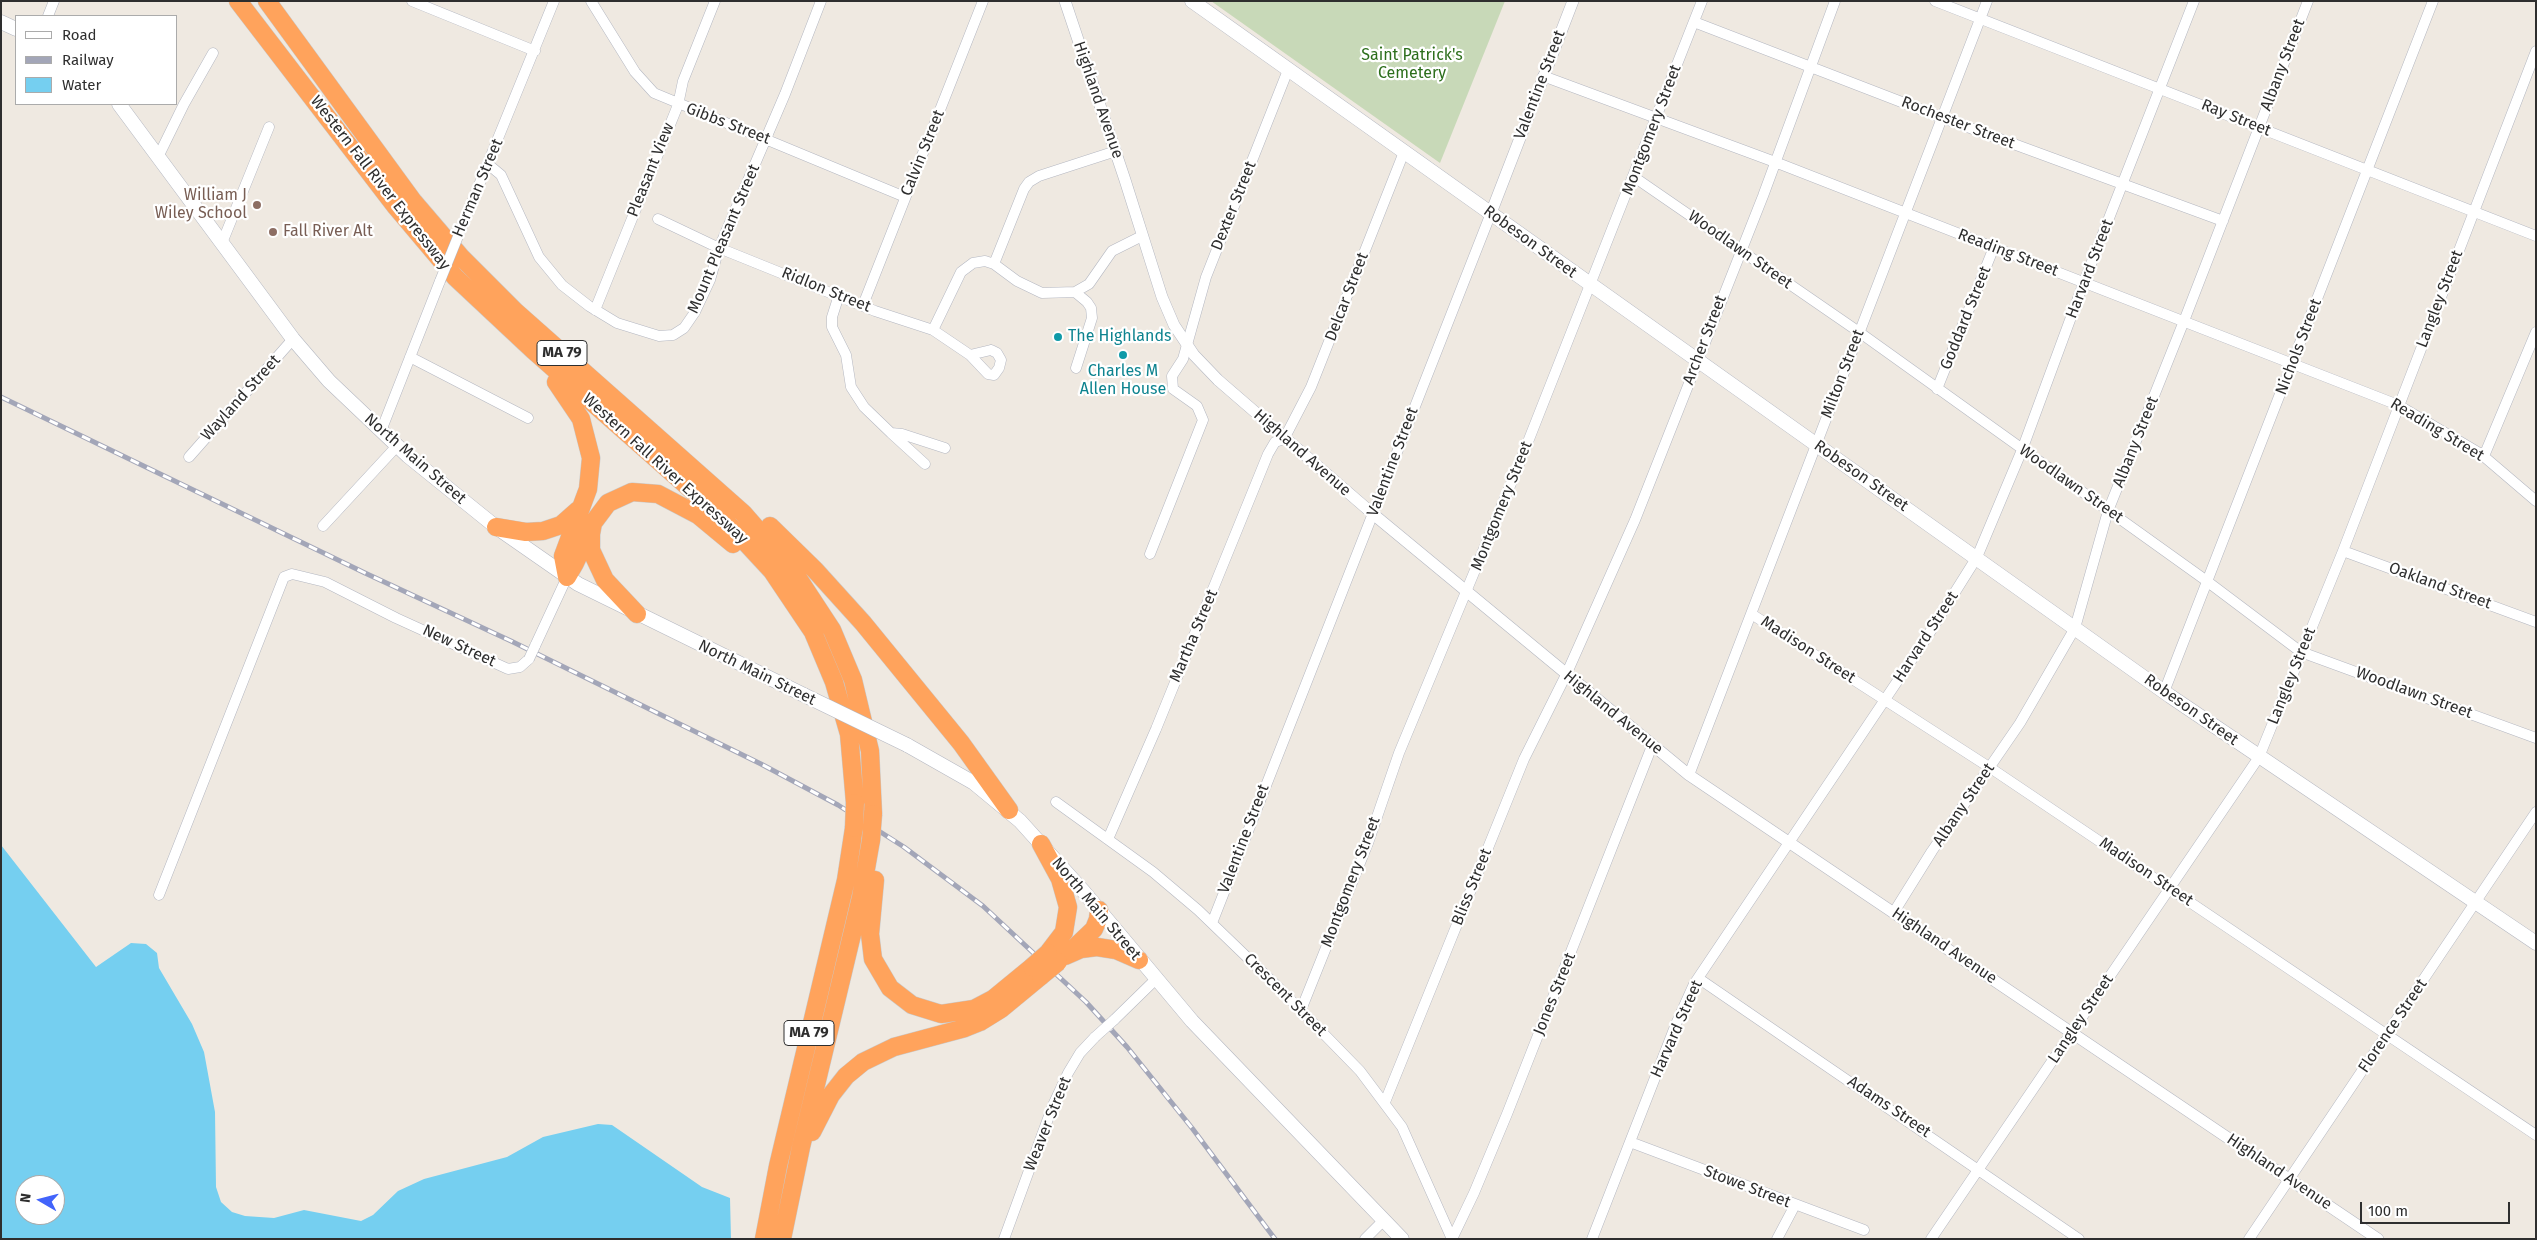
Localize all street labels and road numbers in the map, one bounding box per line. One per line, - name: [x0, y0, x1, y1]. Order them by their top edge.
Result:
- street label: Albany Street: [2257, 16, 2309, 114]
- street label: Valentine Street: [1510, 28, 1570, 142]
- street label: Highland Avenue: [1069, 39, 1127, 161]
- street label: Montgomery Street: [1618, 62, 1686, 198]
- street label: Western Fall River Expressway: [306, 92, 454, 274]
- street label: Rochester Street: [1899, 93, 2017, 153]
- street label: Ray Street: [2198, 95, 2274, 141]
- street label: Gibbs Street: [683, 99, 773, 149]
- street label: Calvin Street: [897, 107, 949, 199]
- street label: Pleasant View: [623, 120, 679, 220]
- street label: Herman Street: [449, 136, 507, 240]
- street label: Dexter Street: [1207, 158, 1261, 254]
- street label: Mount Pleasant Street: [684, 162, 764, 316]
- street label: Robeson Street: [1480, 202, 1580, 282]
- street label: Woodlawn Street: [1684, 207, 1796, 293]
- street label: Harvard Street: [2062, 217, 2118, 321]
- street label: Reading Street: [1955, 225, 2061, 281]
- street label: Langley Street: [2413, 247, 2467, 351]
- street label: Delcar Street: [1321, 250, 1373, 344]
- street label: Ridlon Street: [778, 263, 874, 317]
- street label: Goddard Street: [1936, 263, 1996, 373]
- street label: Archer Street: [1679, 292, 1731, 388]
- street label: Nichols Street: [2272, 296, 2326, 398]
- street label: Milton Street: [1817, 327, 1869, 421]
- road number: MA 79: [537, 340, 587, 366]
- street label: Wayland Street: [197, 351, 285, 445]
- street label: Western Fall River Expressway: [578, 390, 752, 548]
- street label: Albany Street: [2109, 394, 2163, 490]
- street label: Reading Street: [2387, 394, 2487, 466]
- street label: Valentine Street: [1363, 405, 1423, 519]
- street label: Highland Avenue: [1249, 406, 1355, 500]
- street label: North Main Street: [360, 410, 470, 508]
- street label: Robeson Street: [1810, 436, 1912, 516]
- street label: Montgomery Street: [1467, 438, 1537, 574]
- street label: Woodlawn Street: [2015, 441, 2127, 527]
- street label: Oakland Street: [2386, 559, 2494, 613]
- street label: Martha Street: [1166, 587, 1222, 685]
- street label: Harvard Street: [1889, 588, 1963, 686]
- street label: Madison Street: [1757, 612, 1859, 688]
- street label: New Street: [419, 621, 499, 671]
- street label: Langley Street: [2264, 625, 2320, 727]
- street label: North Main Street: [695, 636, 819, 710]
- street label: Woodlawn Street: [2353, 663, 2475, 723]
- street label: Highland Avenue: [1559, 667, 1667, 759]
- street label: Robeson Street: [2140, 670, 2242, 750]
- street label: Albany Street: [1929, 760, 1999, 850]
- street label: Valentine Street: [1214, 782, 1274, 896]
- street label: Montgomery Street: [1317, 814, 1385, 950]
- street label: Madison Street: [2095, 834, 2197, 910]
- street label: Bliss Street: [1448, 846, 1496, 928]
- street label: North Main Street: [1047, 854, 1145, 964]
- street label: Highland Avenue: [1888, 904, 2000, 988]
- street label: Crescent Street: [1240, 950, 1330, 1040]
- street label: Jones Street: [1530, 950, 1580, 1038]
- street label: Langley Street: [2044, 971, 2118, 1067]
- street label: Florence Street: [2355, 975, 2431, 1077]
- street label: Harvard Street: [1647, 977, 1707, 1081]
- road number: MA 79: [784, 1020, 834, 1046]
- street label: Adams Street: [1844, 1072, 1934, 1142]
- street label: Weaver Street: [1020, 1074, 1076, 1174]
- street label: Highland Avenue: [2223, 1130, 2335, 1214]
- street label: Stowe Street: [1701, 1162, 1793, 1212]

